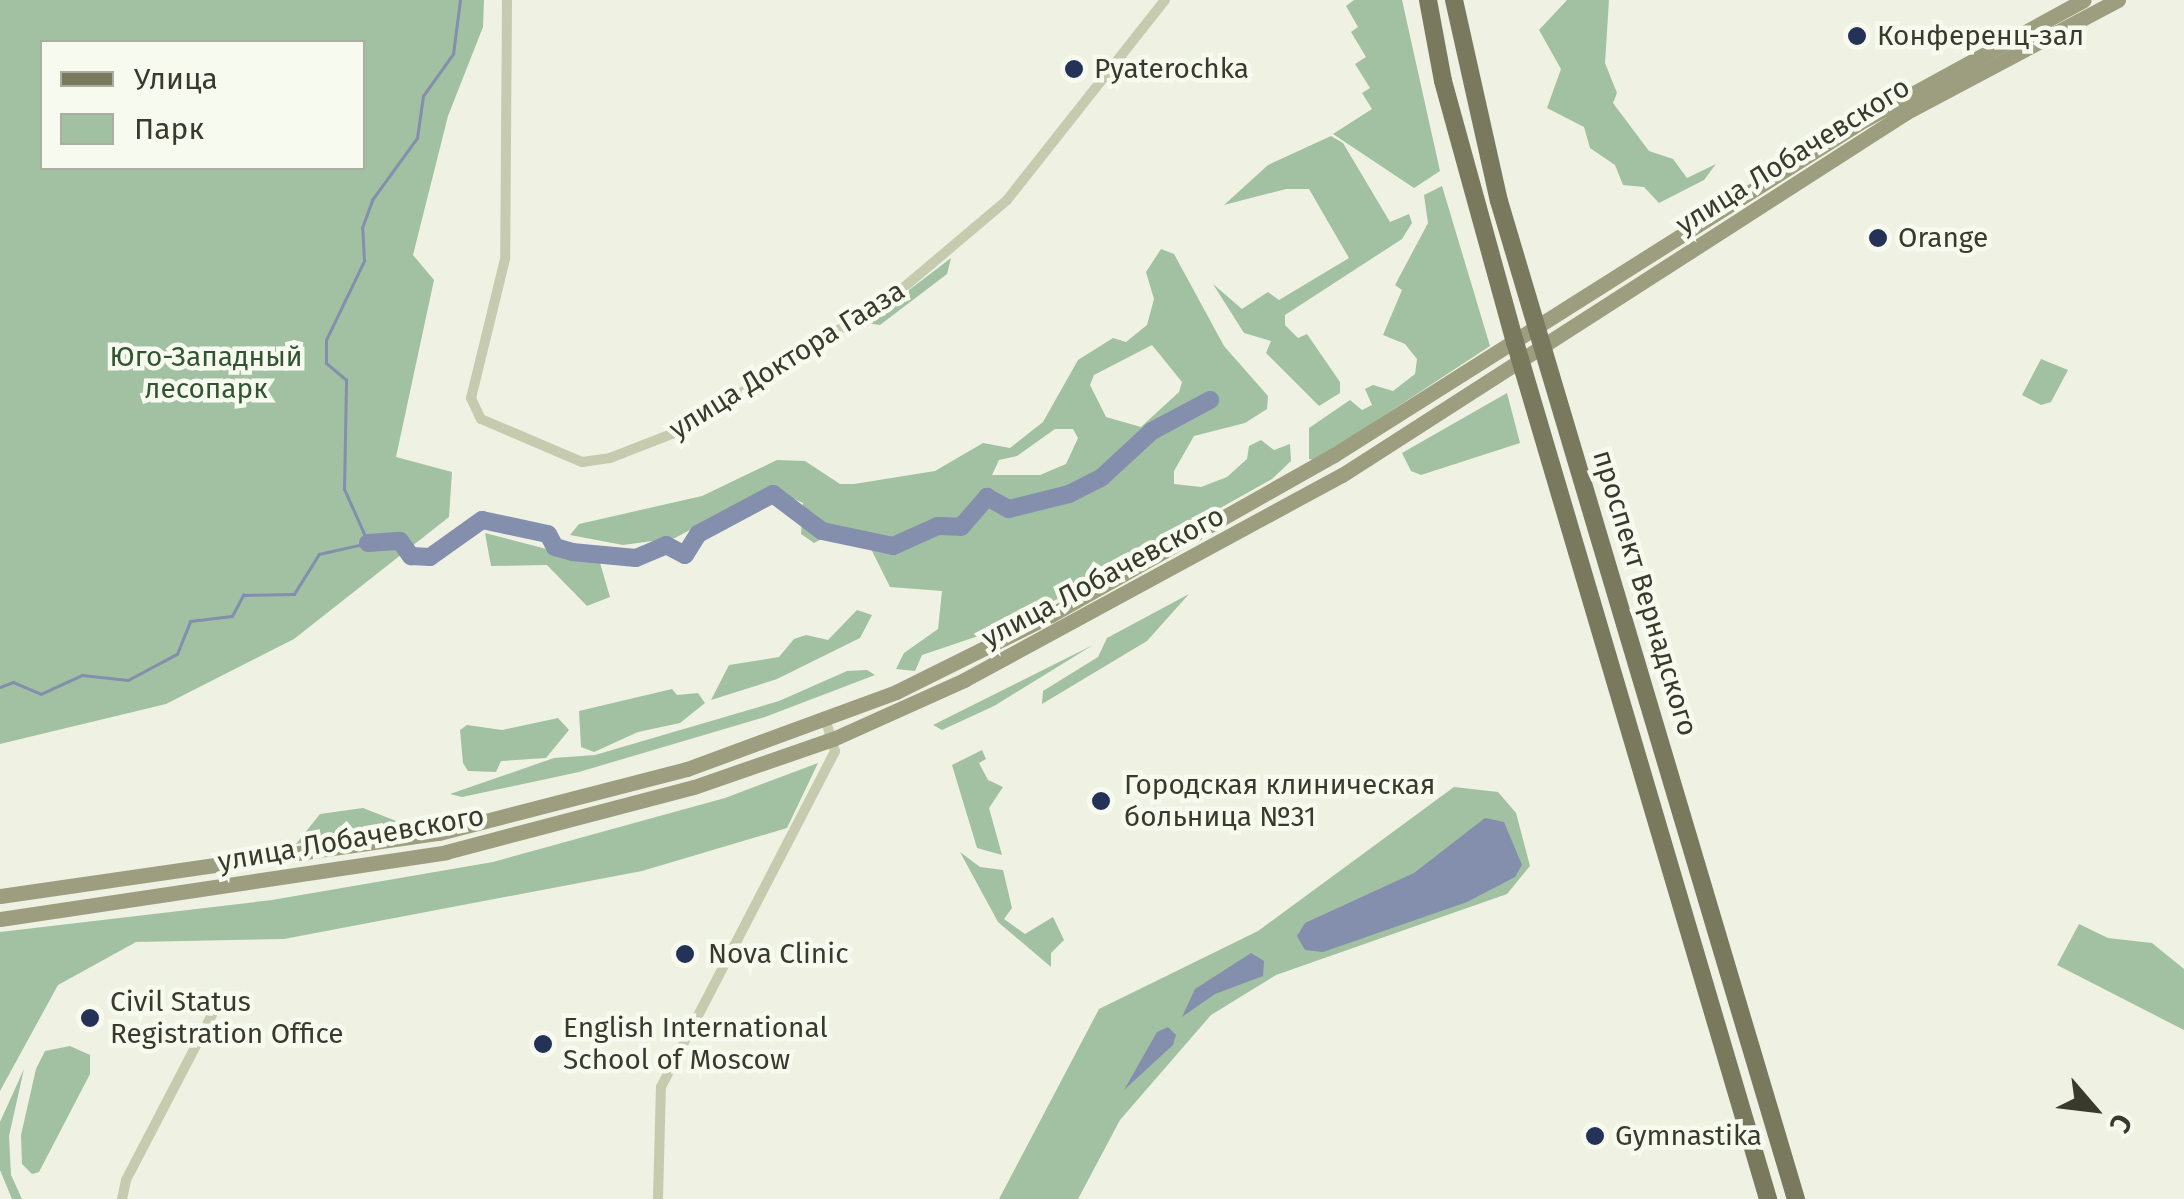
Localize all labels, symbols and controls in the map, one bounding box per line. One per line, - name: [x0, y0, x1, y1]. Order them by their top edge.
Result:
- place label: Конференц-зал: [1877, 19, 2084, 53]
- marker: Конференц-зал: [1846, 25, 1868, 47]
- legend: [40, 40, 365, 170]
- place label: Pyaterochka: [1094, 52, 1249, 86]
- marker: Pyaterochka: [1063, 58, 1085, 80]
- text: Улица: [134, 61, 218, 97]
- street label: улица Лобачевского: [1670, 70, 1916, 242]
- text: Парк: [134, 111, 204, 147]
- place label: Orange: [1898, 221, 1988, 255]
- marker: Orange: [1867, 227, 1889, 249]
- street label: улица Доктора Гааза: [663, 274, 911, 446]
- park label: Юго-Западный лесопарк: [109, 340, 303, 406]
- street label: проспект Вернадского: [1585, 446, 1705, 740]
- street label: улица Лобачевского: [976, 499, 1230, 655]
- place label: Городская клиническая больница №31: [1124, 768, 1435, 834]
- marker: Городская клиническая больница №31: [1088, 788, 1114, 814]
- street label: улица Лобачевского: [215, 799, 487, 879]
- place label: Nova Clinic: [708, 937, 849, 971]
- marker: Nova Clinic: [672, 941, 698, 967]
- place label: Civil Status Registration Office: [110, 985, 344, 1051]
- marker: Civil Status Registration Office: [79, 1007, 101, 1029]
- place label: English International School of Moscow: [563, 1011, 828, 1077]
- marker: English International School of Moscow: [532, 1033, 554, 1055]
- north arrow: [2044, 1059, 2144, 1159]
- text: С: [2103, 1108, 2139, 1138]
- place label: Gymnastika: [1615, 1119, 1762, 1153]
- marker: Gymnastika: [1584, 1125, 1606, 1147]

